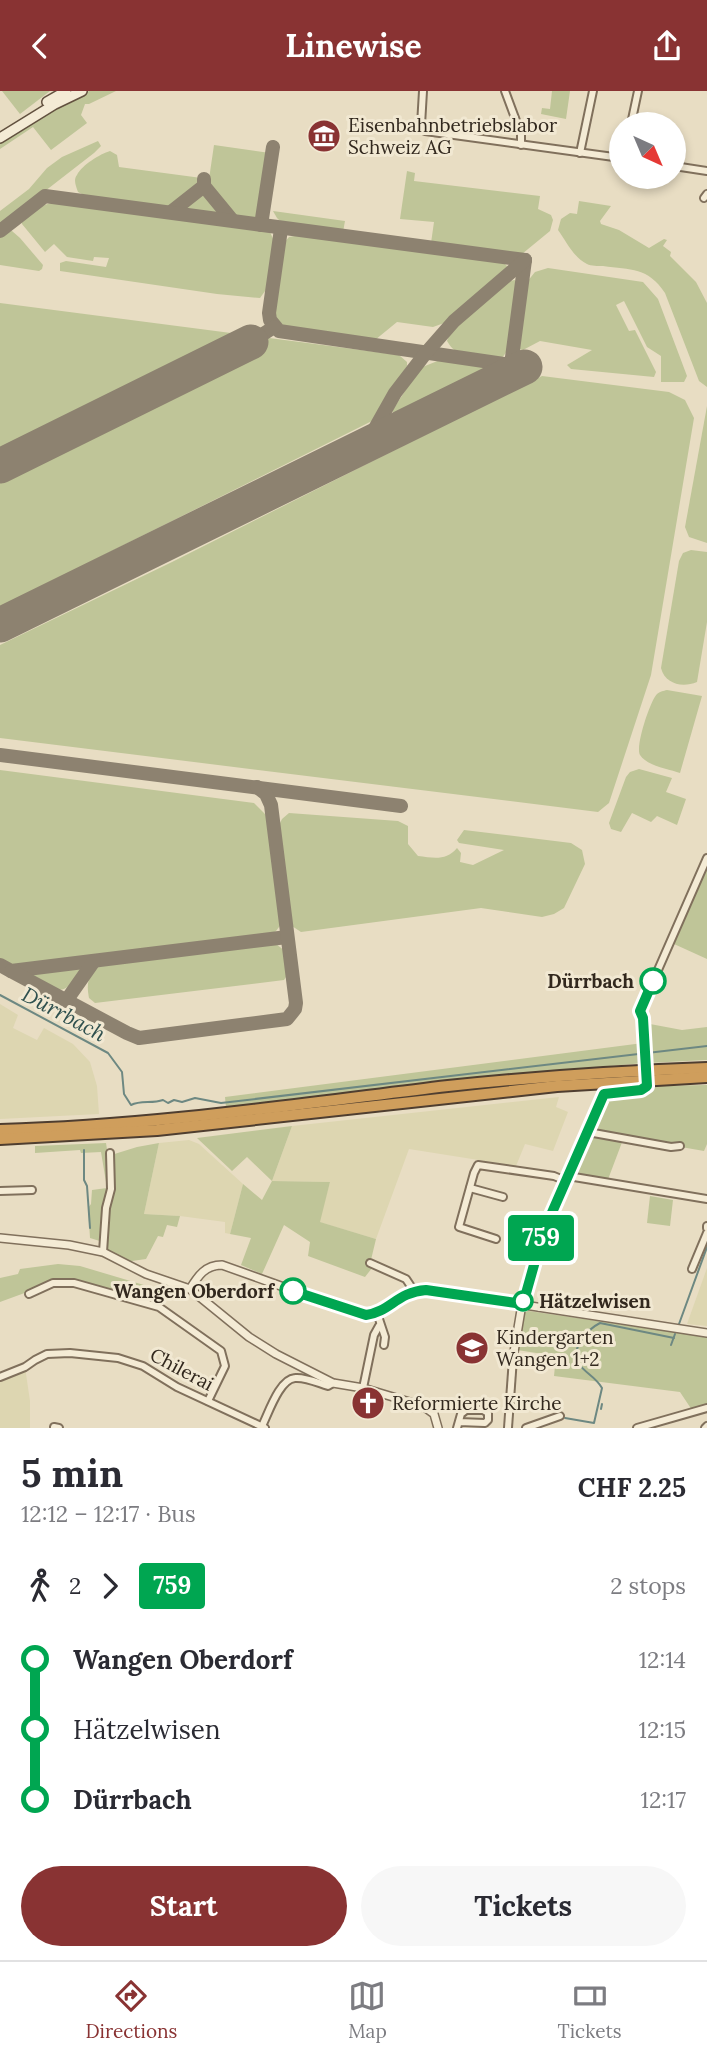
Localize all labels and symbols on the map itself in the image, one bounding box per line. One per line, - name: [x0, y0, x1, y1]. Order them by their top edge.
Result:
- north arrow: [609, 112, 686, 189]
- place label: Eisenbahnbetriebslabor Schweiz AG: [348, 113, 558, 159]
- museum icon: Eisenbahnbetriebslabor Schweiz AG: [305, 117, 343, 155]
- marker: Dürrbach: [640, 968, 666, 994]
- place label: Dürrbach: [547, 969, 634, 993]
- water label: Dürrbach: [17, 981, 111, 1047]
- line badge: 759: [501, 1215, 581, 1261]
- marker: Wangen Oberdorf: [280, 1278, 306, 1304]
- place label: Wangen Oberdorf: [114, 1279, 276, 1303]
- place label: Hätzelwisen: [539, 1289, 651, 1313]
- marker: Hätzelwisen: [513, 1291, 533, 1311]
- place label: Kindergarten Wangen 1+2: [496, 1325, 614, 1371]
- school or university icon: Kindergarten Wangen 1+2: [453, 1329, 491, 1367]
- street label: Chilerai: [146, 1342, 218, 1396]
- church icon: Reformierte Kirche: [349, 1384, 387, 1422]
- place label: Reformierte Kirche: [392, 1391, 562, 1415]

